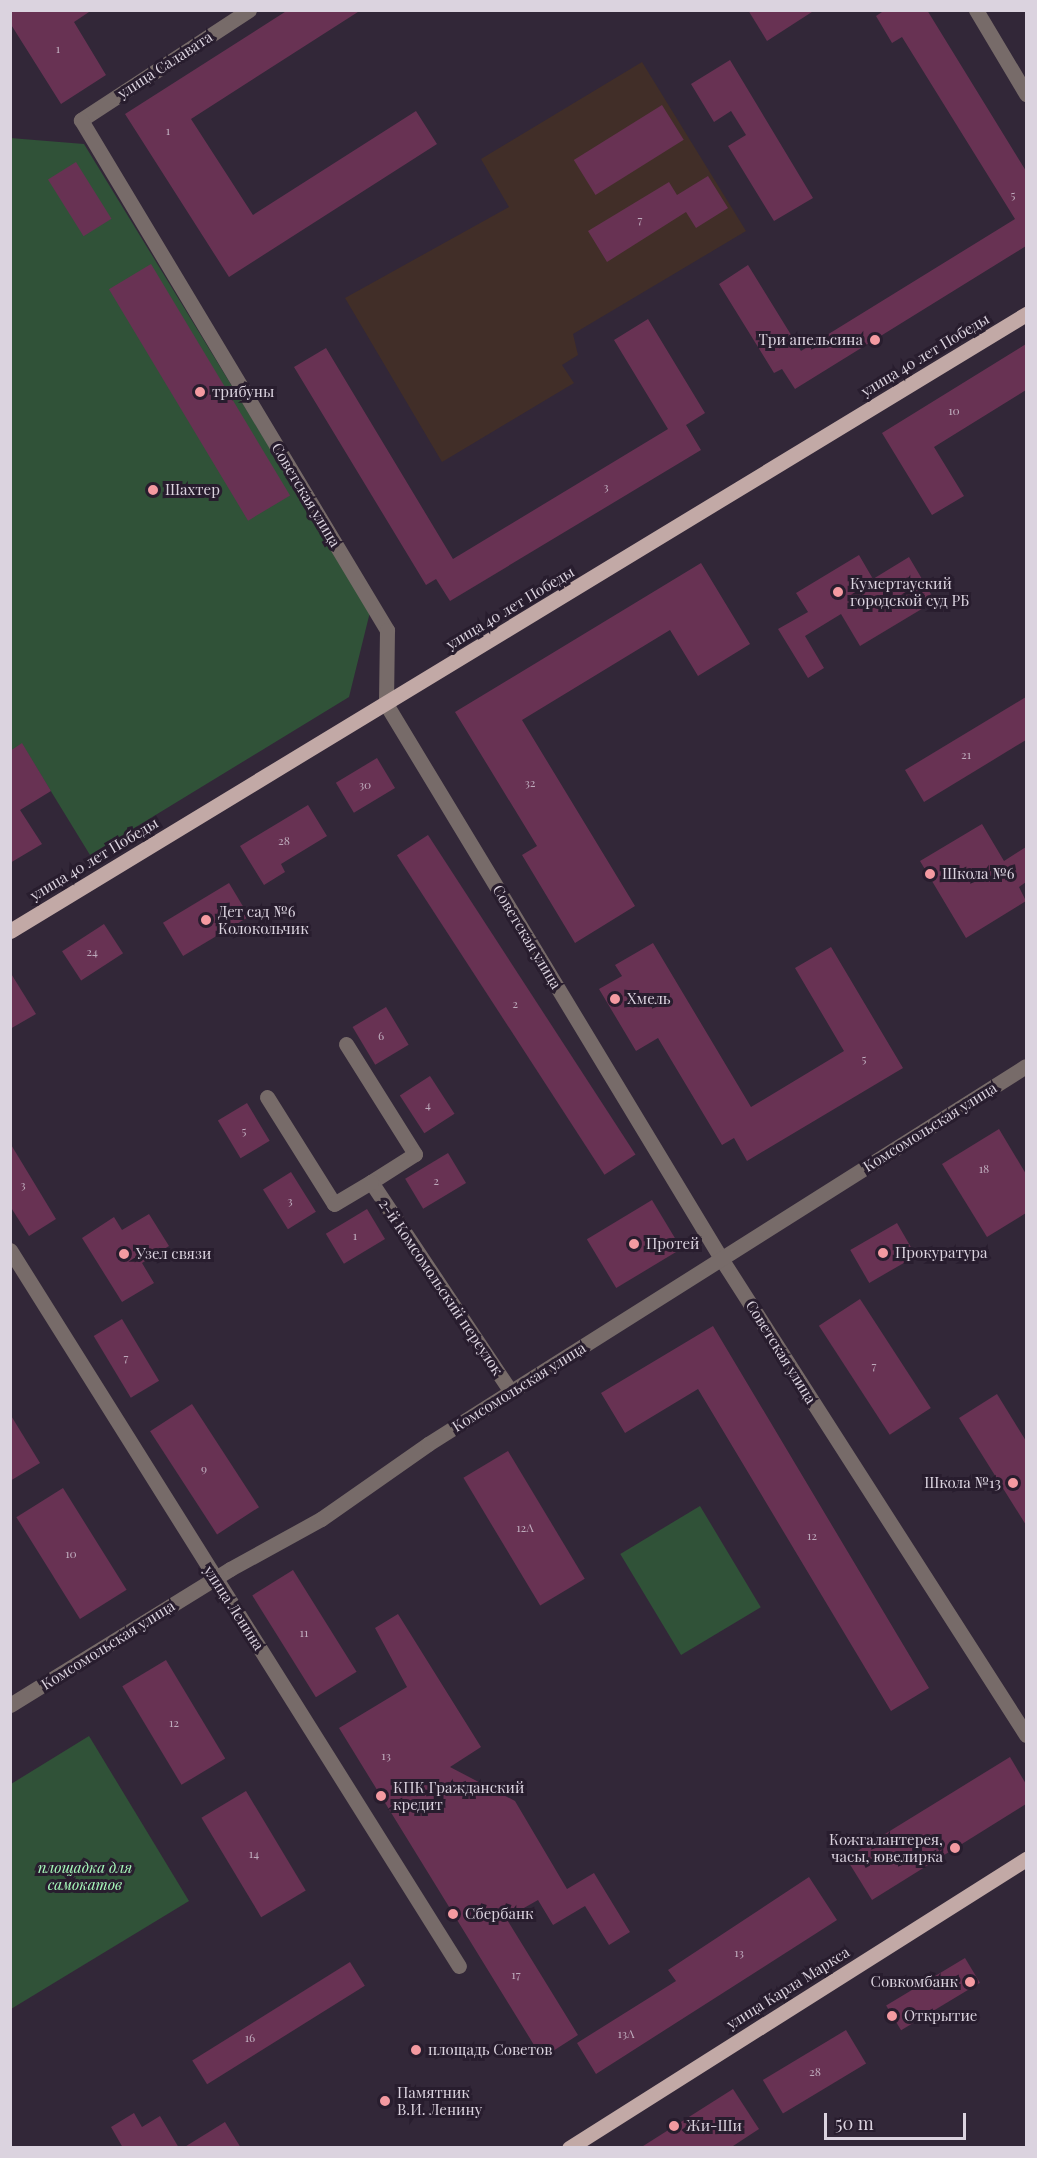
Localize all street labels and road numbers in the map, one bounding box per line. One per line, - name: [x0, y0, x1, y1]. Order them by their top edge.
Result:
- street label: улица Салавата: [114, 28, 216, 102]
- street label: улица 40 лет Победы: [858, 310, 992, 400]
- street label: Советская улица: [268, 440, 344, 550]
- street label: улица 40 лет Победы: [443, 563, 577, 653]
- street label: улица 40 лет Победы: [27, 814, 161, 904]
- street label: Советская улица: [489, 882, 565, 992]
- street label: Комсомольская улица: [860, 1079, 1000, 1175]
- street label: 2-й Комсомольский переулок: [375, 1195, 507, 1379]
- street label: Советская улица: [742, 1297, 820, 1407]
- street label: Комсомольская улица: [449, 1339, 589, 1435]
- street label: улица Ленина: [200, 1562, 268, 1654]
- street label: Комсомольская улица: [38, 1597, 178, 1693]
- street label: улица Карла Маркса: [723, 1943, 853, 2033]

